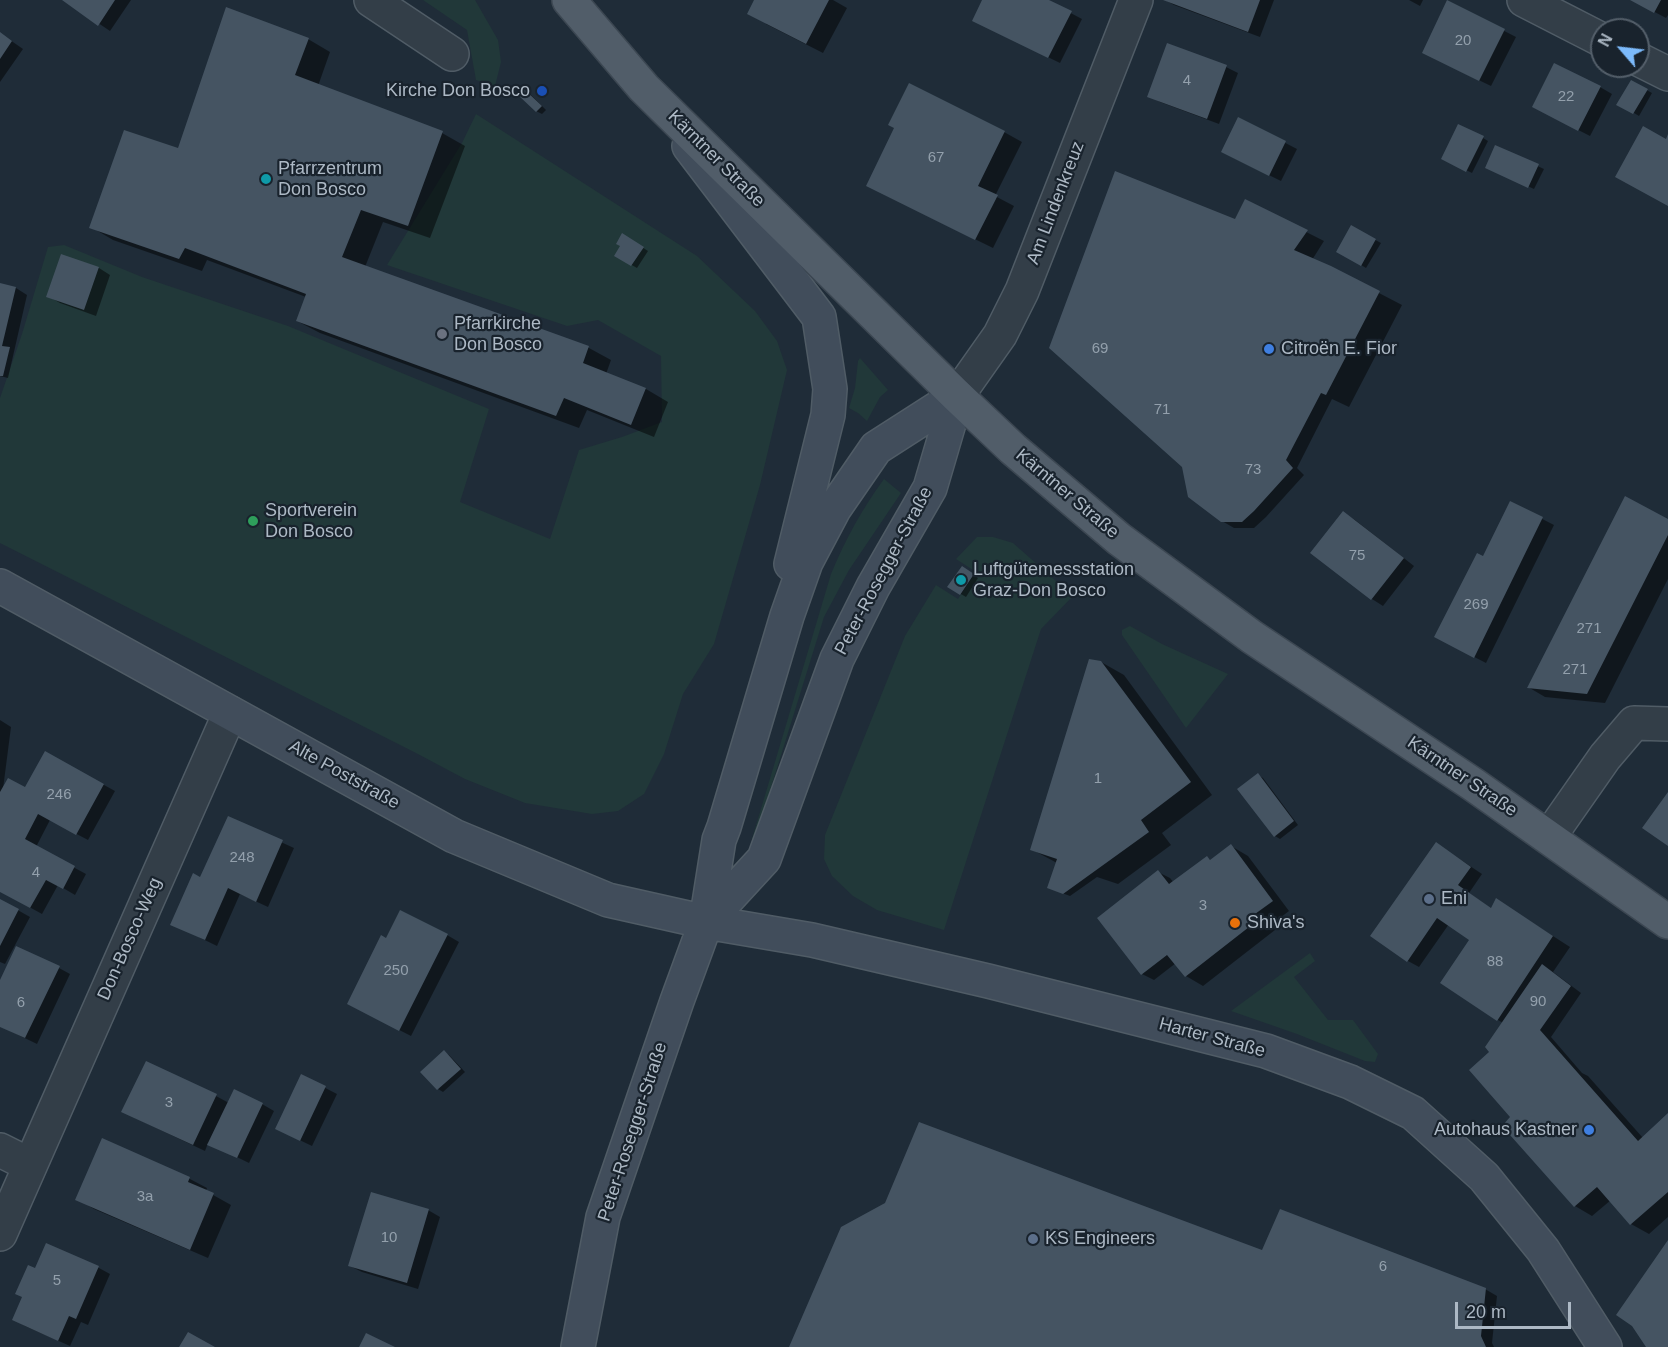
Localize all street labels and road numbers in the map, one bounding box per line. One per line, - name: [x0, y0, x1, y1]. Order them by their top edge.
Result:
- street label: Kärntner Straße: [663, 106, 769, 212]
- street label: Am Lindenkreuz: [1023, 138, 1089, 268]
- street label: Kärntner Straße: [1011, 445, 1123, 543]
- street label: Peter-Rosegger-Straße: [831, 483, 937, 659]
- street label: Kärntner Straße: [1403, 732, 1521, 822]
- street label: Alte Poststraße: [285, 736, 403, 814]
- street label: Don-Bosco-Weg: [93, 874, 167, 1004]
- street label: Harter Straße: [1157, 1013, 1267, 1063]
- street label: Peter-Rosegger-Straße: [594, 1040, 672, 1224]

